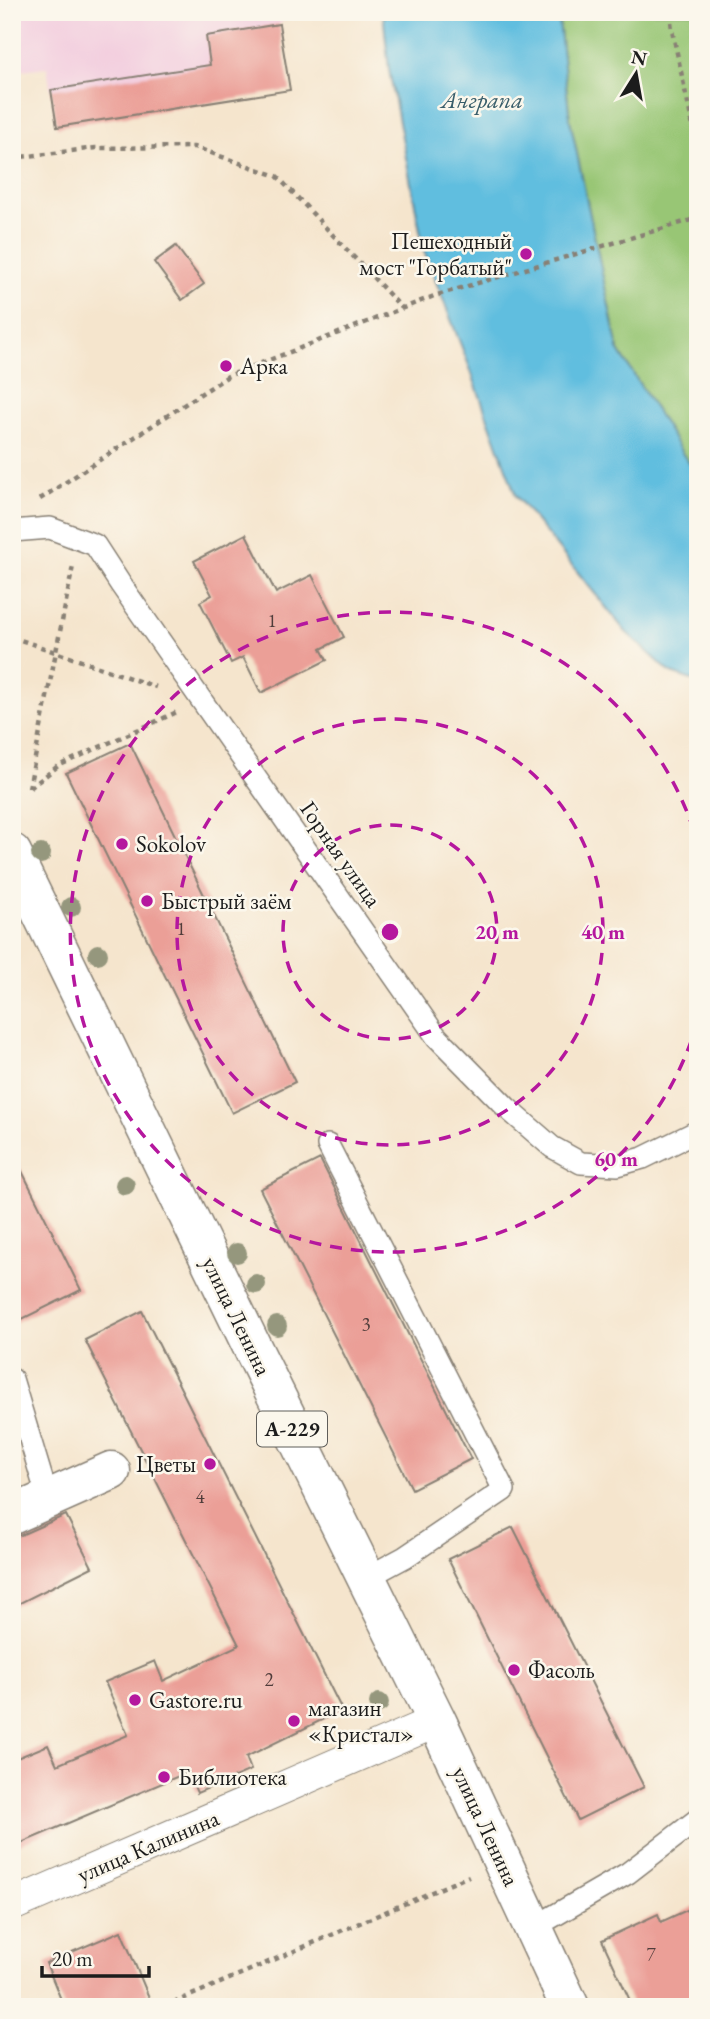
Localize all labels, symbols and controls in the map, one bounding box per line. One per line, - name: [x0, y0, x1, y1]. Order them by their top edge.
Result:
- north arrow: [602, 38, 672, 108]
- text: N: [629, 44, 650, 72]
- water label: Анграпа: [439, 84, 523, 115]
- place label: Пешеходный мост "Горбатый": [359, 226, 512, 282]
- marker: Пешеходный мост "Горбатый": [518, 246, 534, 262]
- place label: Арка: [239, 351, 289, 381]
- marker: Арка: [218, 358, 234, 374]
- house number: 1: [267, 608, 277, 633]
- street label: Горная улица: [293, 795, 389, 914]
- place label: Sokolov: [136, 829, 207, 859]
- marker: Sokolov: [114, 836, 130, 852]
- place label: Быстрый заём: [161, 886, 292, 916]
- marker: Быстрый заём: [139, 893, 155, 909]
- house number: 1: [176, 916, 186, 941]
- text: 20 m: [475, 918, 519, 945]
- text: 40 m: [581, 918, 625, 945]
- centre of rings: [378, 920, 402, 944]
- text: 60 m: [594, 1145, 638, 1172]
- street label: улица Ленина: [195, 1251, 279, 1381]
- house number: 3: [361, 1312, 371, 1337]
- road number: А-229: [257, 1412, 327, 1446]
- place label: Цветы: [136, 1449, 196, 1479]
- marker: Цветы: [202, 1456, 218, 1472]
- house number: 4: [195, 1484, 205, 1509]
- place label: Фасоль: [528, 1655, 595, 1685]
- marker: Фасоль: [506, 1662, 522, 1678]
- house number: 2: [264, 1667, 274, 1692]
- place label: Gastore.ru: [149, 1685, 243, 1715]
- marker: Gastore.ru: [127, 1692, 143, 1708]
- place label: магазин «Кристал»: [308, 1693, 414, 1749]
- marker: магазин «Кристал»: [286, 1713, 302, 1729]
- street label: улица Ленина: [445, 1761, 527, 1892]
- place label: Библиотека: [178, 1762, 288, 1792]
- marker: Библиотека: [156, 1769, 172, 1785]
- street label: улица Калинина: [73, 1802, 224, 1889]
- scale bar: [42, 1935, 149, 1979]
- house number: 7: [646, 1942, 656, 1967]
- text: 20 m: [52, 1945, 93, 1972]

